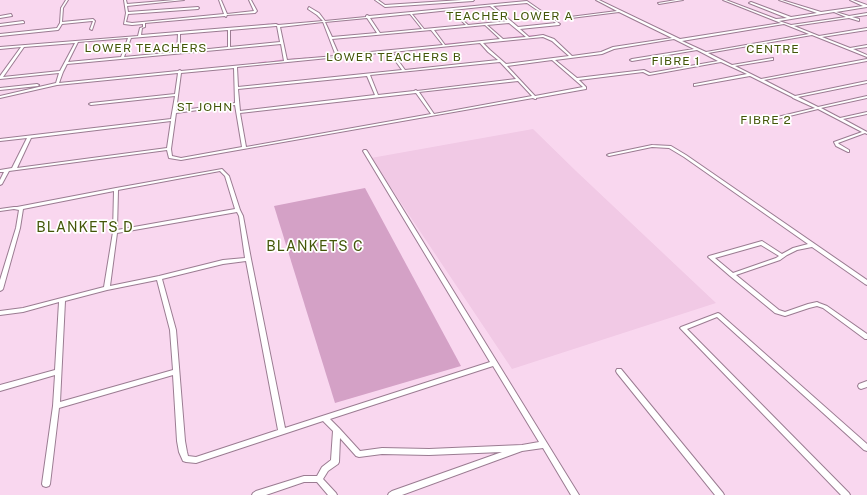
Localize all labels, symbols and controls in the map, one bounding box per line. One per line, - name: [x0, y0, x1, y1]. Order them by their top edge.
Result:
- district label: TEACHER LOWER A: [446, 9, 574, 23]
- district label: LOWER TEACHERS: [85, 41, 207, 55]
- district label: CENTRE: [746, 42, 800, 56]
- district label: LOWER TEACHERS B: [326, 50, 462, 64]
- district label: FIBRE 1: [651, 54, 701, 68]
- district label: ST JOHN: [177, 100, 233, 114]
- district label: FIBRE 2: [740, 113, 792, 127]
- district label: BLANKETS D: [36, 220, 134, 236]
- district label: BLANKETS C: [266, 239, 364, 255]

